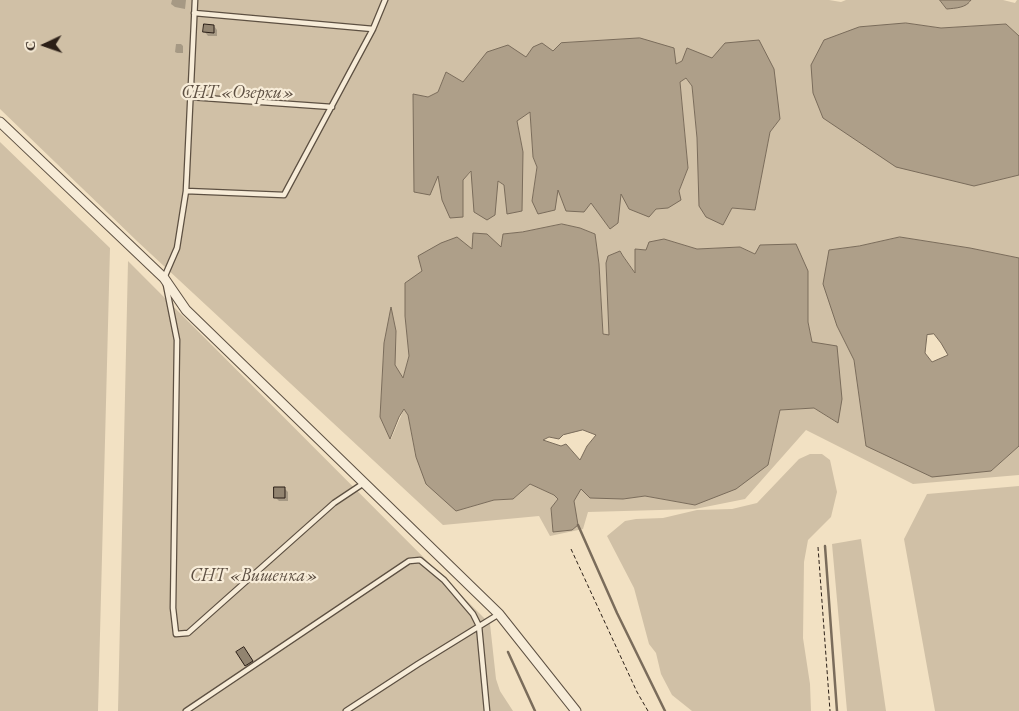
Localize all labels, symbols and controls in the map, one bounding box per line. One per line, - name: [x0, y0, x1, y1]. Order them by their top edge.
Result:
- north arrow: [20, 20, 70, 70]
- text: С: [21, 40, 39, 51]
- park label: СНТ «Озерки»: [181, 82, 295, 104]
- park label: СНТ «Вишенка»: [190, 565, 318, 587]

